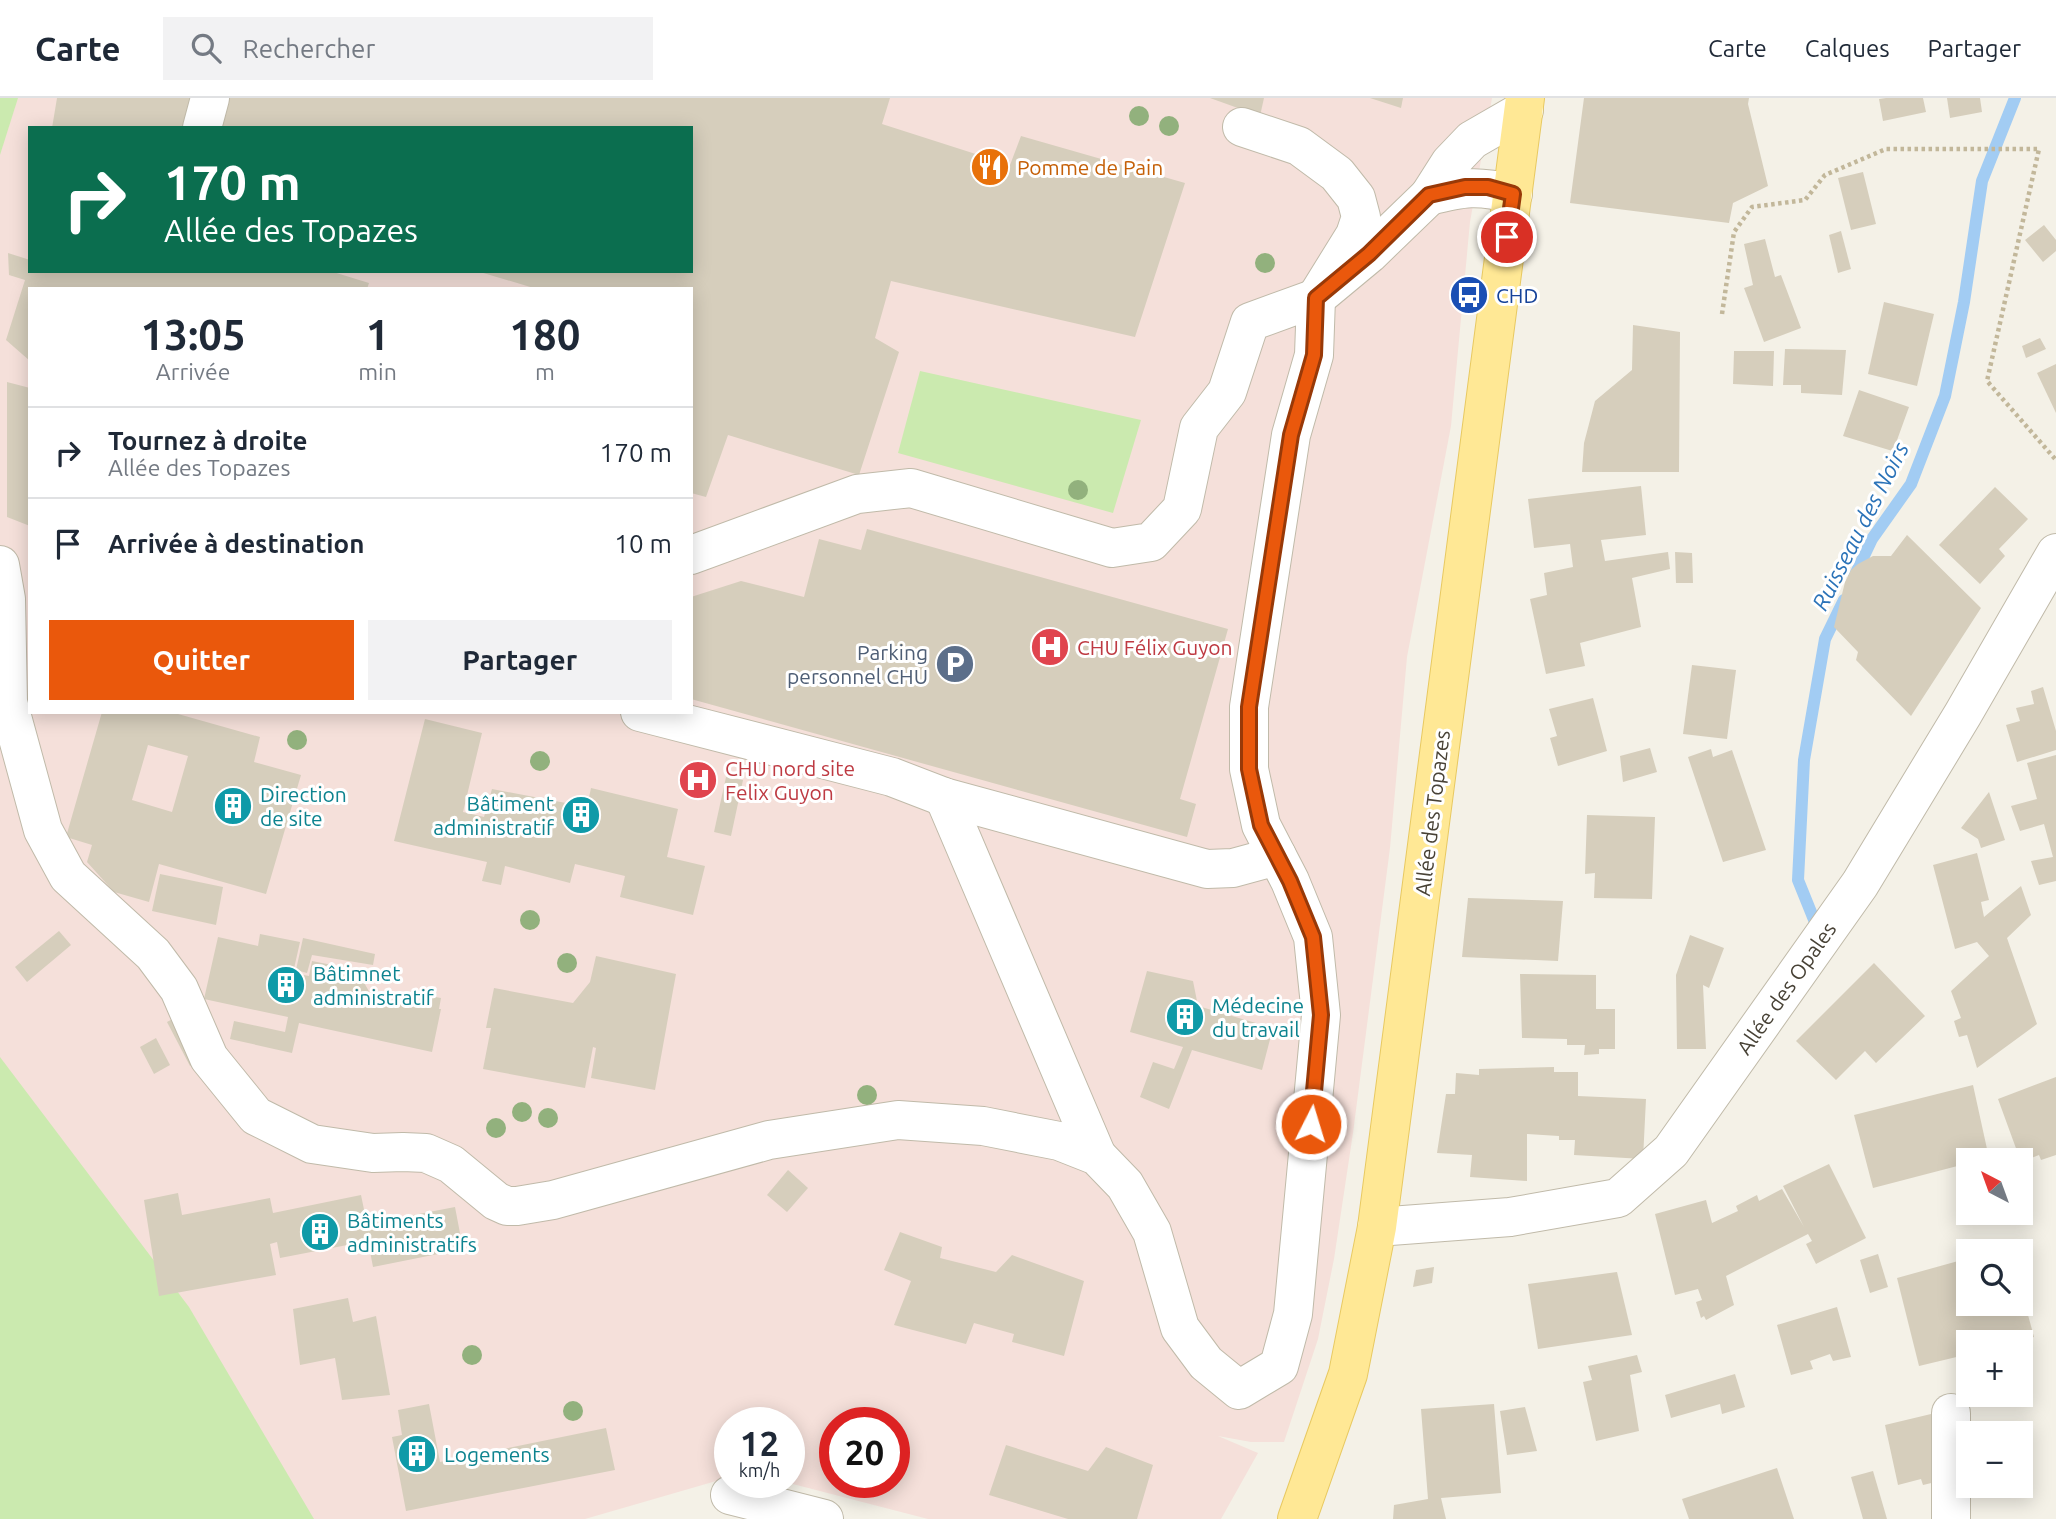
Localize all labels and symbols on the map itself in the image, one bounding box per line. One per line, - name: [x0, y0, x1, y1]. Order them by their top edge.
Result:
- restaurant icon: Pomme de Pain: [969, 146, 1011, 188]
- place label: Pomme de Pain: [1017, 155, 1163, 179]
- pin: [1477, 207, 1537, 267]
- bus stop icon: CHD: [1448, 274, 1490, 316]
- place label: CHD: [1496, 283, 1538, 307]
- water label: Ruisseau des Noirs: [1807, 438, 1913, 614]
- hospital icon: CHU Félix Guyon: [1029, 626, 1071, 668]
- place label: CHU Félix Guyon: [1077, 635, 1233, 659]
- place label: Parking personnel CHU: [787, 640, 928, 688]
- parking icon: Parking personnel CHU: [934, 643, 976, 685]
- street label: Allée des Topazes: [1410, 729, 1454, 897]
- place label: CHU nord site Felix Guyon: [725, 756, 855, 804]
- hospital icon: CHU nord site Felix Guyon: [677, 759, 719, 801]
- place label: Direction de site: [260, 782, 347, 830]
- building icon: Direction de site: [212, 785, 254, 827]
- place label: Bâtiment administratif: [433, 791, 555, 839]
- building icon: Bâtiment administratif: [560, 794, 602, 836]
- street label: Allée des Opales: [1731, 917, 1841, 1059]
- place label: Bâtimnet administratif: [313, 961, 435, 1009]
- building icon: Bâtimnet administratif: [265, 964, 307, 1006]
- place label: Médecine du travail: [1212, 993, 1304, 1041]
- building icon: Médecine du travail: [1164, 996, 1206, 1038]
- position arrow: [1274, 1087, 1348, 1161]
- north arrow: [1956, 1148, 2034, 1225]
- place label: Bâtiments administratifs: [347, 1208, 477, 1256]
- building icon: Bâtiments administratifs: [299, 1211, 341, 1253]
- speed limit sign: 20: [819, 1407, 910, 1498]
- building icon: Logements: [396, 1433, 438, 1475]
- place label: Logements: [444, 1442, 550, 1466]

